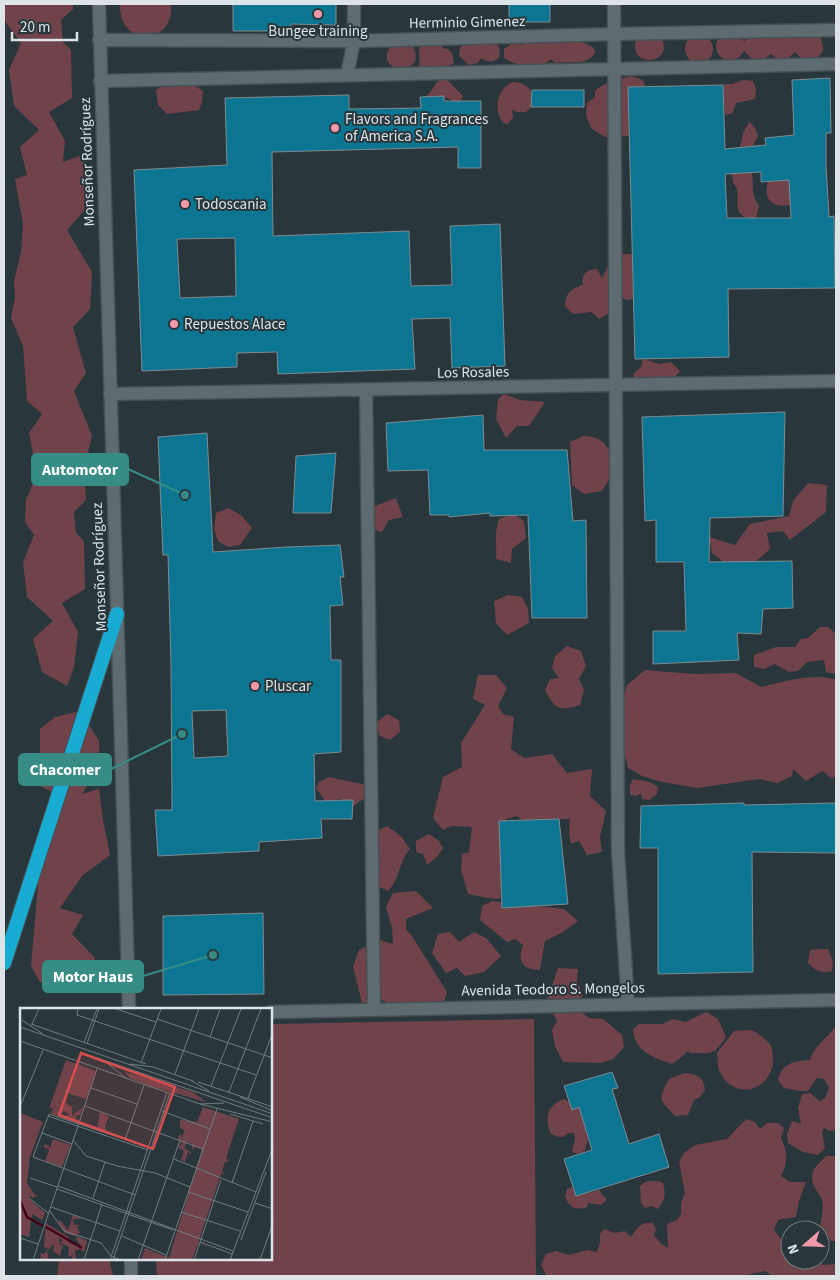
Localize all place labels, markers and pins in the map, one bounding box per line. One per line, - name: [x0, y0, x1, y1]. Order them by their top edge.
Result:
- marker: Bungee training: [312, 8, 324, 20]
- place label: Bungee training: [268, 21, 368, 42]
- place label: Flavors and Fragrances of America S.A.: [345, 109, 488, 147]
- marker: Flavors and Fragrances of America S.A.: [329, 122, 341, 134]
- place label: Todoscania: [195, 194, 267, 215]
- marker: Todoscania: [179, 198, 191, 210]
- place label: Repuestos Alace: [184, 314, 285, 335]
- marker: Repuestos Alace: [168, 318, 180, 330]
- callout: Automotor: [32, 454, 128, 485]
- place label: Pluscar: [265, 676, 312, 697]
- marker: Pluscar: [249, 680, 261, 692]
- callout: Chacomer: [19, 754, 111, 785]
- callout: Motor Haus: [43, 961, 143, 992]

